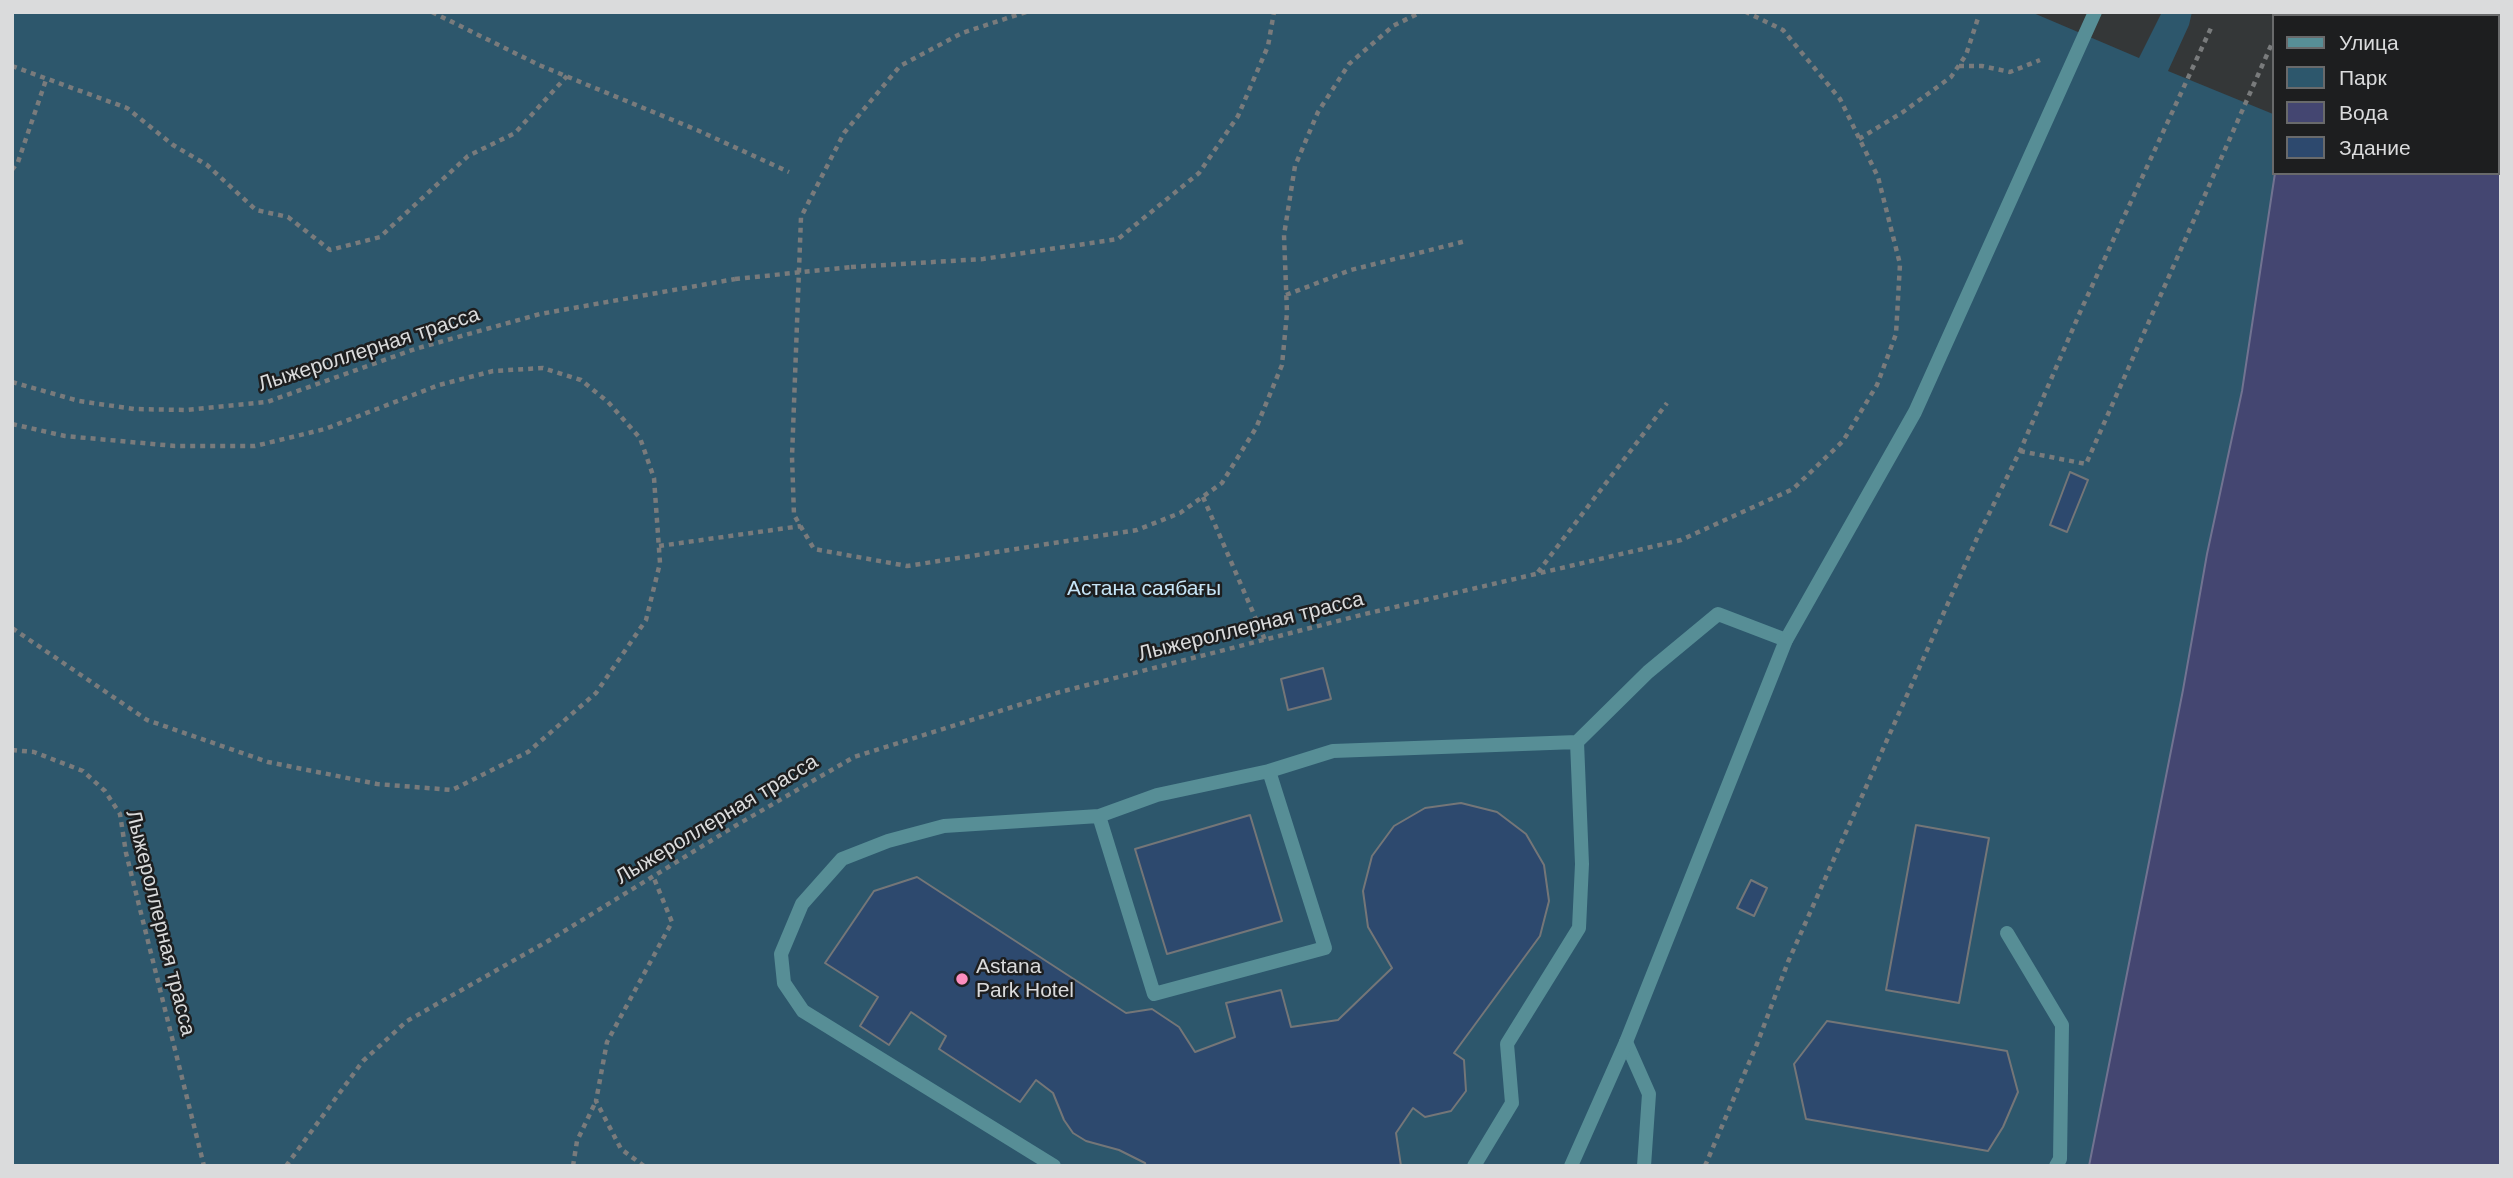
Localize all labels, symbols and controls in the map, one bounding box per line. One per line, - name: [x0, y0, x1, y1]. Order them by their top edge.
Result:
- legend: [2272, 14, 2499, 175]
- text: Улица: [2339, 31, 2399, 54]
- text: Парк: [2339, 66, 2387, 89]
- text: Вода: [2339, 101, 2388, 124]
- text: Здание: [2339, 136, 2411, 159]
- street label: Лыжероллерная трасса: [255, 302, 483, 398]
- park label: Астана саябағы: [1067, 576, 1221, 602]
- street label: Лыжероллерная трасса: [1136, 587, 1366, 667]
- street label: Лыжероллерная трасса: [611, 750, 823, 890]
- street label: Лыжероллерная трасса: [120, 808, 200, 1038]
- place label: Astana Park Hotel: [976, 954, 1074, 1004]
- marker: Astana Park Hotel: [954, 971, 970, 987]

